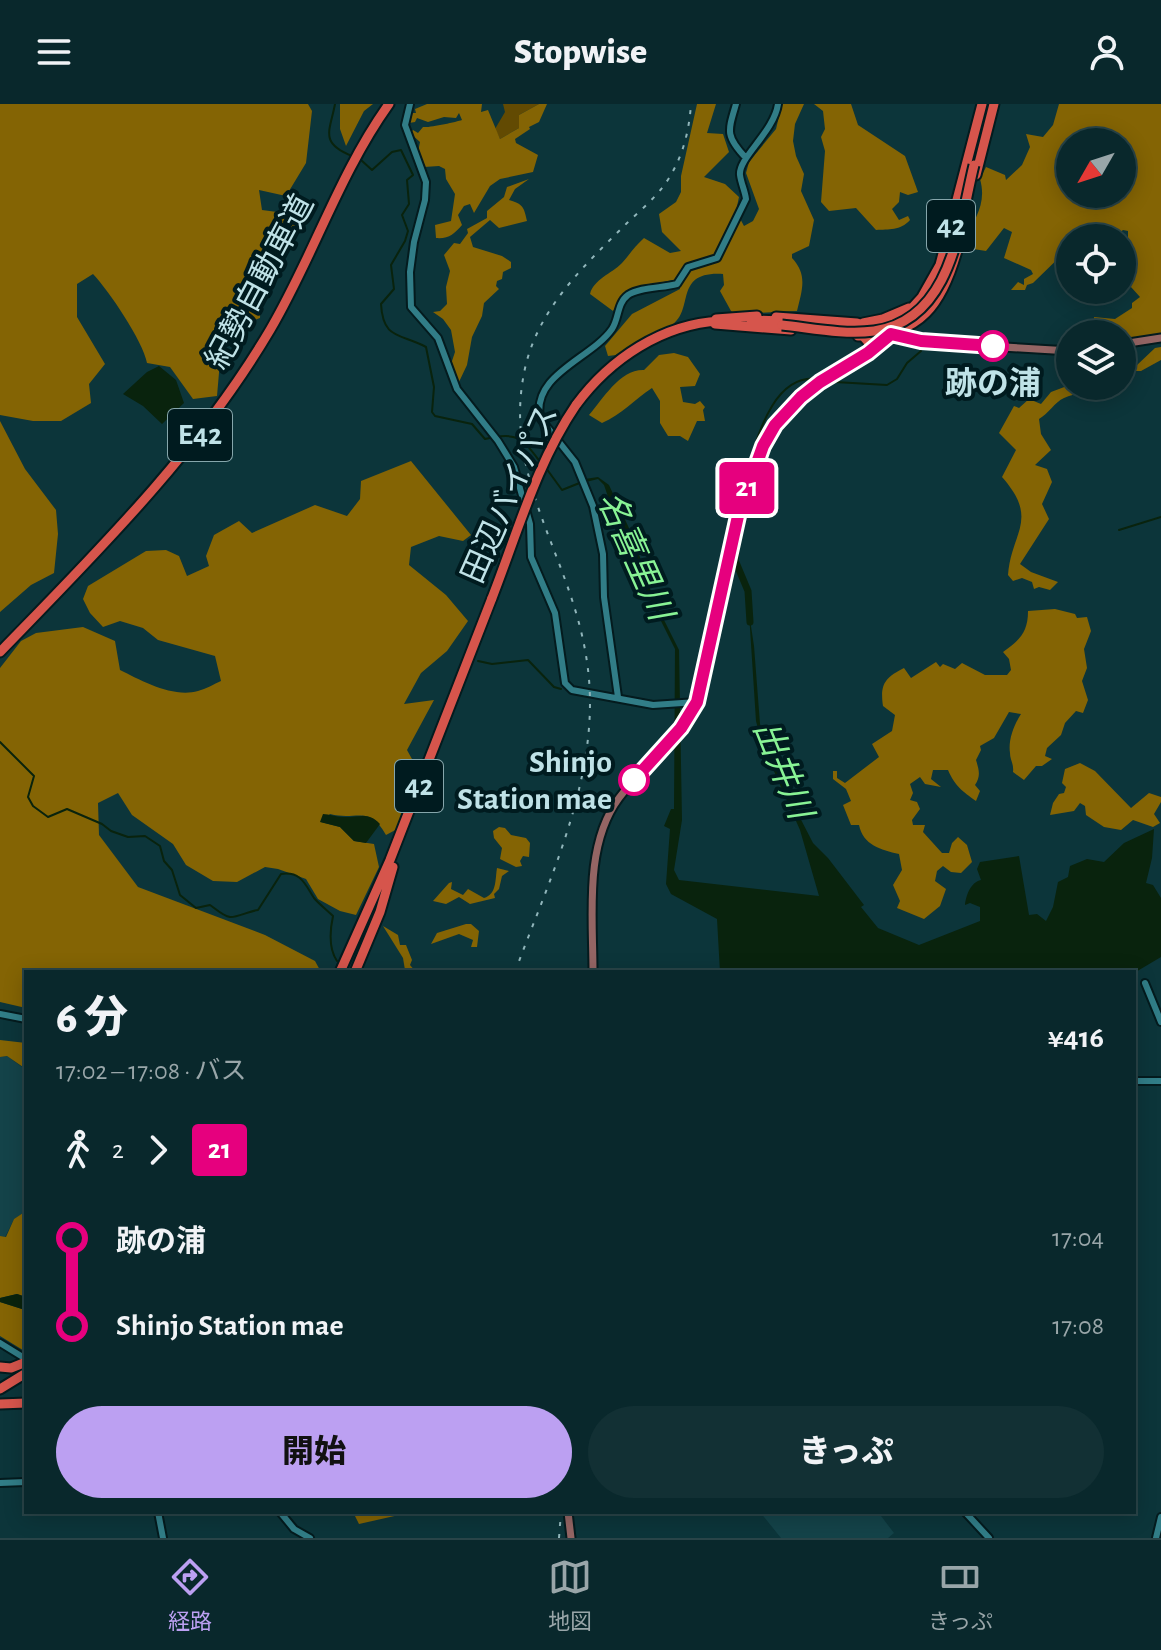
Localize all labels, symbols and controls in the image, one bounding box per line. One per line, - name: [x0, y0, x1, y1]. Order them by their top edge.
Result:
- icon: menu: [32, 30, 76, 74]
- icon: person: [1085, 30, 1129, 74]
- text: Stopwise: [514, 34, 647, 70]
- north arrow: [1056, 128, 1136, 208]
- map controls: [1056, 128, 1136, 400]
- street label: 紀勢自動車道: [199, 189, 319, 374]
- road number: 42: [927, 200, 975, 252]
- button: locate: [1056, 224, 1136, 304]
- button: layers: [1056, 320, 1136, 400]
- marker: 跡の浦: [978, 331, 1008, 361]
- place label: 跡の浦: [945, 366, 1041, 400]
- street label: 田辺バイパス: [456, 400, 564, 588]
- road number: E42: [168, 409, 232, 461]
- line badge: 21: [711, 462, 783, 514]
- text: 21: [735, 474, 759, 502]
- water label: 名喜里川: [591, 486, 680, 628]
- water label: 出井川: [747, 716, 820, 826]
- place label: Shinjo Station mae: [457, 746, 612, 815]
- road number: 42: [395, 760, 443, 812]
- marker: Shinjo Station mae: [619, 765, 649, 795]
- text: 6 分: [56, 997, 128, 1041]
- text: ¥416: [1048, 1023, 1104, 1053]
- text: 17:02 – 17:08 · バス: [56, 1058, 247, 1084]
- icon: walk: [56, 1128, 100, 1172]
- icon: forward: [136, 1128, 180, 1172]
- text: 21: [208, 1136, 231, 1164]
- text: 2: [112, 1137, 124, 1163]
- text: 17:04: [1052, 1225, 1104, 1251]
- text: 跡の浦: [116, 1227, 206, 1257]
- text: Shinjo Station mae: [116, 1311, 344, 1341]
- text: 17:08: [1052, 1313, 1104, 1339]
- button: 開始: [56, 1406, 572, 1498]
- button: きっぷ: [588, 1406, 1104, 1498]
- tab: 経路: [168, 1555, 212, 1635]
- tab: 地図: [548, 1555, 592, 1635]
- tab: きっぷ: [928, 1555, 993, 1635]

